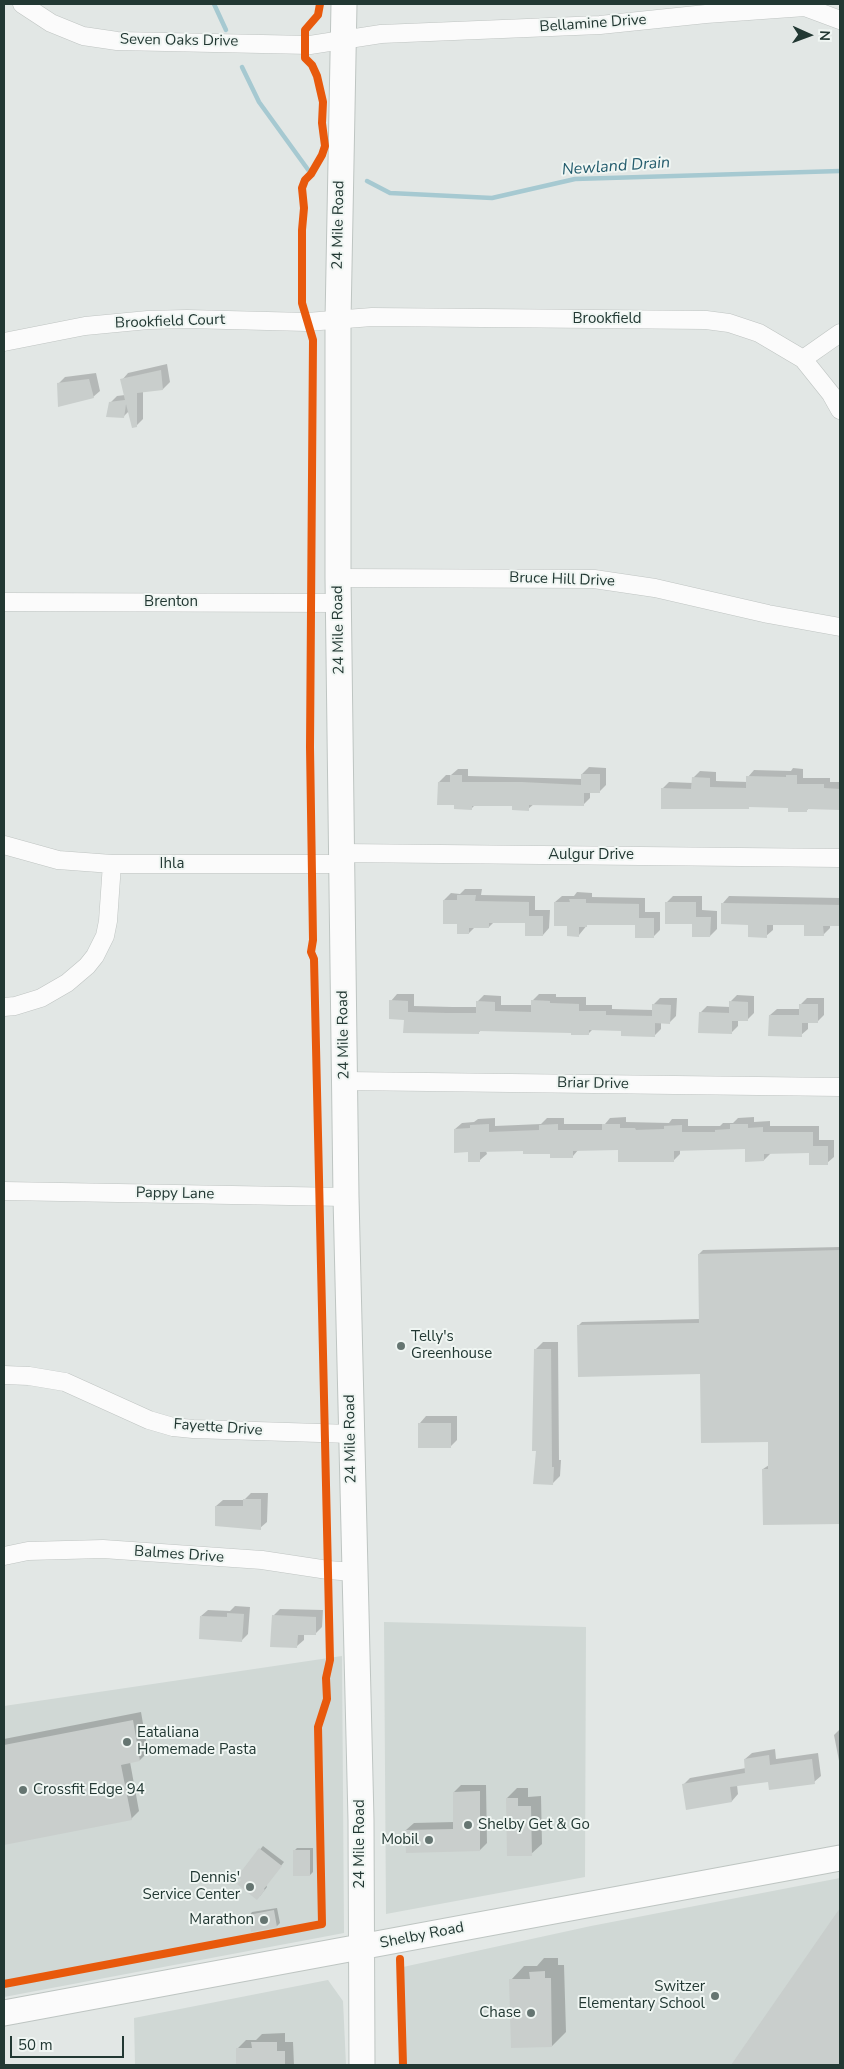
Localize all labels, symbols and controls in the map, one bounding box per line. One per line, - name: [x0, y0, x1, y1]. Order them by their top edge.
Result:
- north arrow: [784, 10, 834, 60]
- street label: Bellamine Drive: [539, 11, 647, 37]
- text: N: [815, 30, 834, 41]
- street label: Seven Oaks Drive: [120, 31, 238, 51]
- water label: Newland Drain: [561, 154, 671, 180]
- street label: 24 Mile Road: [329, 180, 349, 270]
- street label: Brookfield: [572, 310, 642, 328]
- street label: Brookfield Court: [115, 311, 225, 333]
- street label: Bruce Hill Drive: [509, 569, 615, 591]
- street label: 24 Mile Road: [329, 585, 349, 675]
- street label: Brenton: [144, 593, 198, 611]
- street label: Aulgur Drive: [548, 846, 634, 864]
- street label: Ihla: [160, 855, 184, 873]
- street label: 24 Mile Road: [334, 990, 354, 1080]
- street label: Briar Drive: [557, 1074, 629, 1094]
- street label: Pappy Lane: [136, 1184, 214, 1204]
- place label: Telly's Greenhouse: [411, 1328, 492, 1363]
- marker: Telly's Greenhouse: [395, 1340, 407, 1352]
- street label: 24 Mile Road: [341, 1394, 361, 1484]
- street label: Fayette Drive: [173, 1416, 263, 1440]
- street label: Balmes Drive: [133, 1543, 225, 1567]
- place label: Eataliana Homemade Pasta: [137, 1724, 256, 1759]
- marker: Eataliana Homemade Pasta: [121, 1736, 133, 1748]
- place label: Crossfit Edge 94: [33, 1781, 145, 1799]
- marker: Crossfit Edge 94: [17, 1784, 29, 1796]
- street label: 24 Mile Road: [351, 1799, 369, 1889]
- place label: Shelby Get & Go: [478, 1816, 590, 1834]
- marker: Shelby Get & Go: [462, 1819, 474, 1831]
- place label: Mobil: [381, 1831, 419, 1849]
- marker: Mobil: [423, 1834, 435, 1846]
- place label: Dennis' Service Center: [143, 1869, 240, 1904]
- marker: Dennis' Service Center: [244, 1881, 256, 1893]
- place label: Marathon: [189, 1911, 254, 1929]
- marker: Marathon: [258, 1914, 270, 1926]
- street label: Shelby Road: [378, 1919, 466, 1953]
- place label: Switzer Elementary School: [578, 1978, 705, 2013]
- marker: Switzer Elementary School: [709, 1990, 721, 2002]
- place label: Chase: [479, 2004, 521, 2022]
- marker: Chase: [525, 2007, 537, 2019]
- scale bar: [12, 2026, 126, 2058]
- text: 50 m: [18, 2035, 53, 2055]

